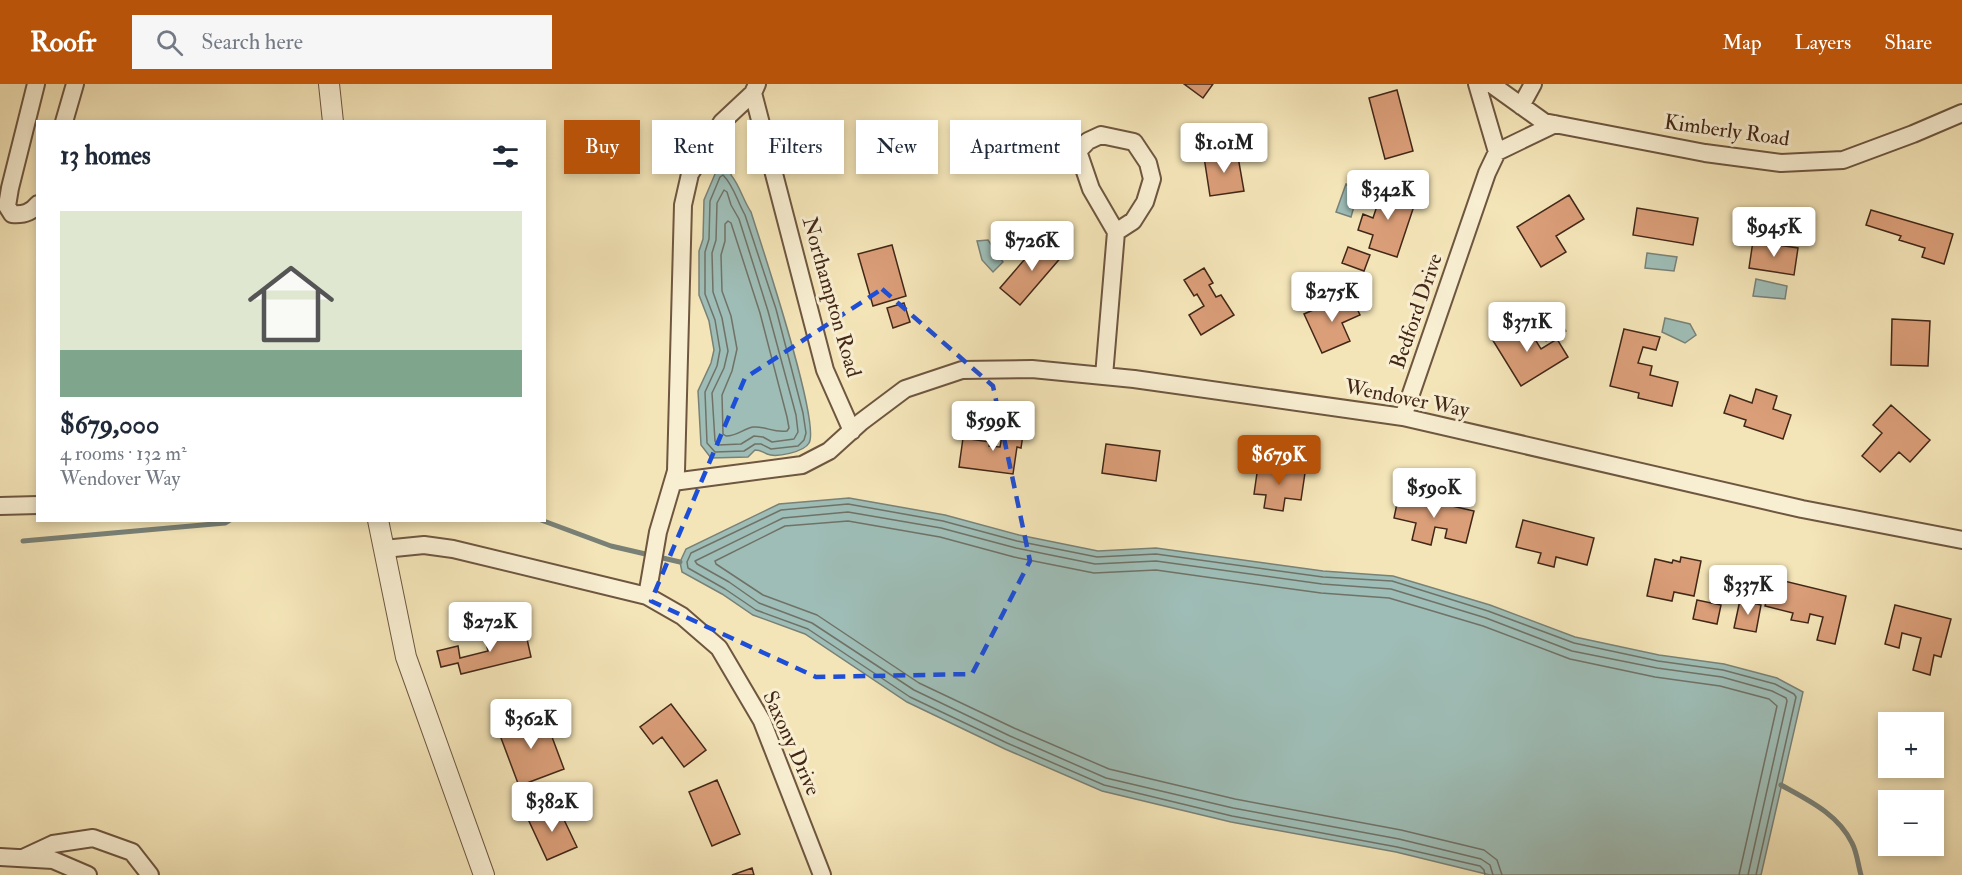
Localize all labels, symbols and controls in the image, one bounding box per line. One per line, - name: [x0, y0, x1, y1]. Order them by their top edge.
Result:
- search box: [132, 15, 552, 69]
- text: Roofr: [30, 25, 96, 60]
- icon: search: [153, 26, 186, 59]
- text: Search here: [201, 28, 303, 56]
- text: Map: [1722, 29, 1762, 56]
- text: Layers: [1795, 29, 1851, 56]
- text: Share: [1884, 29, 1932, 56]
- street label: Kimberly Road: [1663, 108, 1792, 153]
- chip: Buy: [564, 120, 640, 174]
- chip: Rent: [652, 120, 735, 174]
- chip: Filters: [747, 120, 844, 174]
- chip: New: [856, 120, 938, 174]
- chip: Apartment: [950, 120, 1081, 174]
- pin: $1.01M: [1175, 123, 1273, 174]
- text: $1.01M: [1195, 130, 1253, 155]
- text: 13 homes: [60, 140, 151, 172]
- icon: filters: [489, 140, 522, 173]
- pin: $342K: [1346, 170, 1430, 221]
- text: $342K: [1361, 177, 1415, 202]
- pin: $945K: [1732, 207, 1816, 258]
- street label: Northampton Road: [796, 214, 867, 381]
- text: $945K: [1746, 214, 1802, 239]
- pin: $726K: [990, 221, 1074, 272]
- text: $726K: [1005, 228, 1059, 253]
- icon: home: [237, 250, 345, 358]
- street label: Bedford Drive: [1384, 250, 1449, 372]
- pin: $275K: [1290, 272, 1374, 323]
- text: $275K: [1305, 279, 1359, 304]
- pin: $371K: [1485, 302, 1569, 353]
- text: $371K: [1502, 309, 1552, 334]
- street label: Wendover Way: [1341, 373, 1472, 424]
- pin: $599K: [951, 401, 1035, 452]
- text: $599K: [966, 408, 1020, 433]
- text: $679,000: [60, 409, 159, 441]
- pin: $679K: [1237, 435, 1321, 486]
- text: 4 rooms · 132 m²: [60, 441, 187, 466]
- text: $679K: [1252, 442, 1306, 467]
- text: Wendover Way: [60, 466, 180, 491]
- pin: $590K: [1392, 468, 1476, 519]
- text: $590K: [1407, 475, 1461, 500]
- pin: $337K: [1706, 565, 1790, 616]
- text: $337K: [1723, 572, 1773, 597]
- pin: $272K: [448, 602, 532, 653]
- text: $272K: [463, 609, 517, 634]
- street label: Saxony Drive: [756, 687, 827, 800]
- pin: $362K: [489, 699, 573, 750]
- text: $362K: [504, 706, 558, 731]
- map controls: [1878, 712, 1944, 856]
- button: +: [1878, 712, 1944, 778]
- pin: $382K: [510, 782, 594, 833]
- text: $382K: [526, 789, 578, 814]
- button: −: [1878, 790, 1944, 856]

